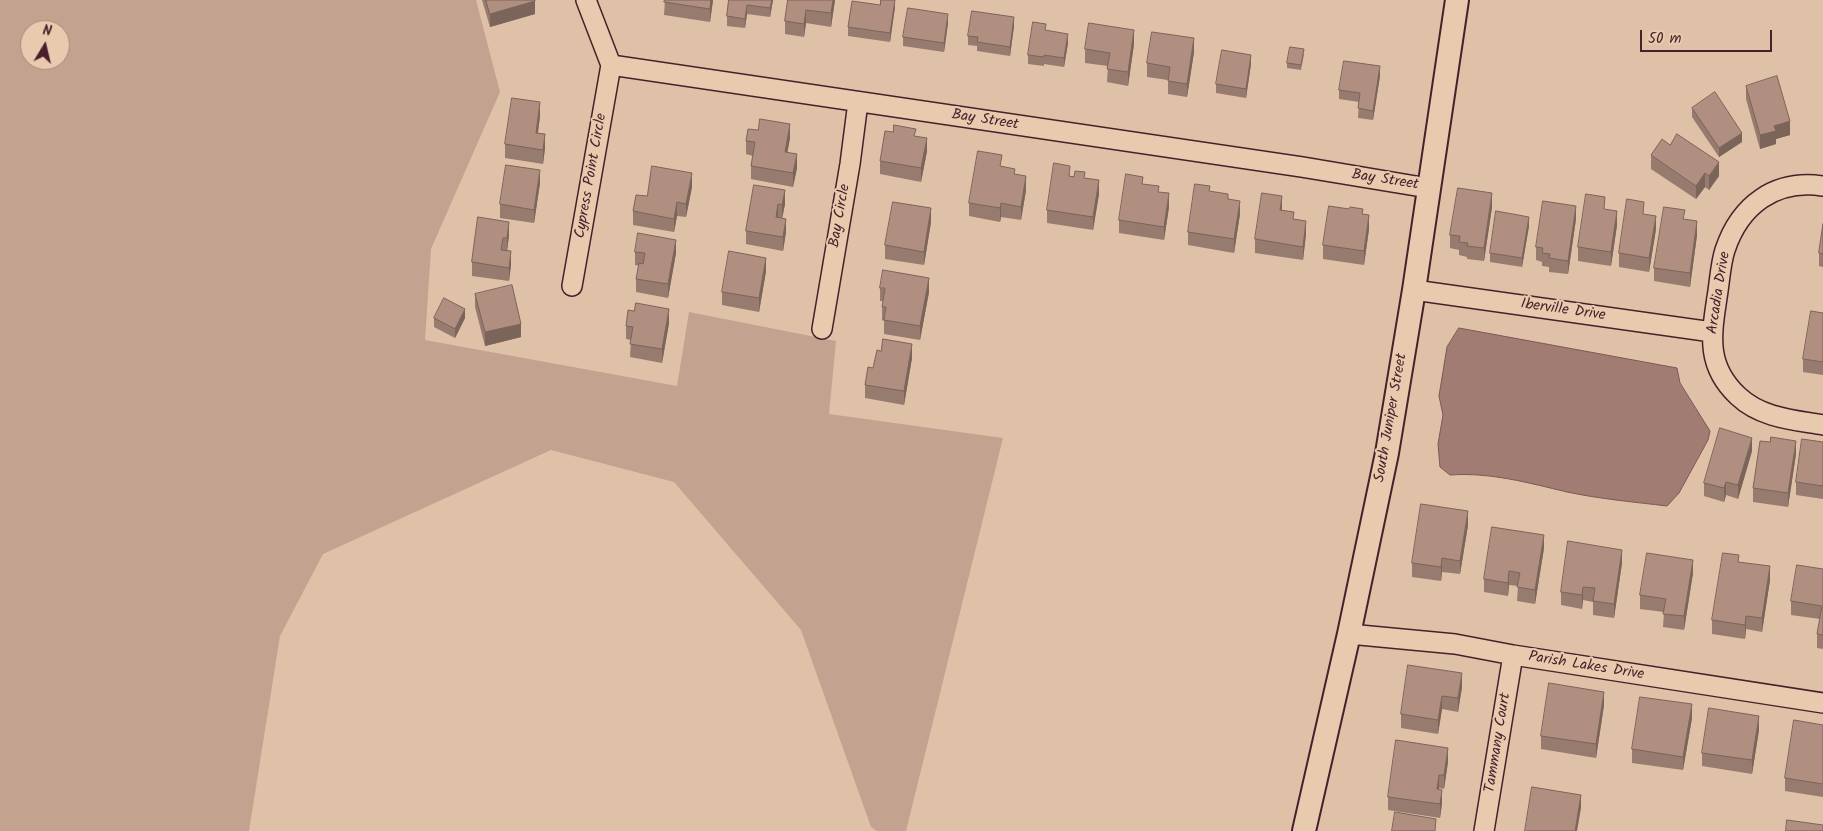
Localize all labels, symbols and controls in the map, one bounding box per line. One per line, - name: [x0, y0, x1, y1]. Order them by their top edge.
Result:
- north arrow: [20, 20, 70, 70]
- text: N: [41, 20, 53, 43]
- scale bar: [1643, 20, 1776, 52]
- text: 50 m: [1648, 27, 1682, 51]
- street label: Bay Street: [950, 107, 1020, 135]
- street label: Cypress Point Circle: [572, 112, 612, 240]
- street label: Bay Street: [1350, 167, 1420, 195]
- street label: Bay Circle: [827, 183, 855, 249]
- street label: Arcadia Drive: [1705, 251, 1735, 335]
- street label: Iberville Drive: [1519, 296, 1607, 326]
- street label: South Juniper Street: [1372, 352, 1412, 484]
- street label: Parish Lakes Drive: [1527, 649, 1645, 685]
- street label: Tammany Court: [1482, 692, 1516, 794]

